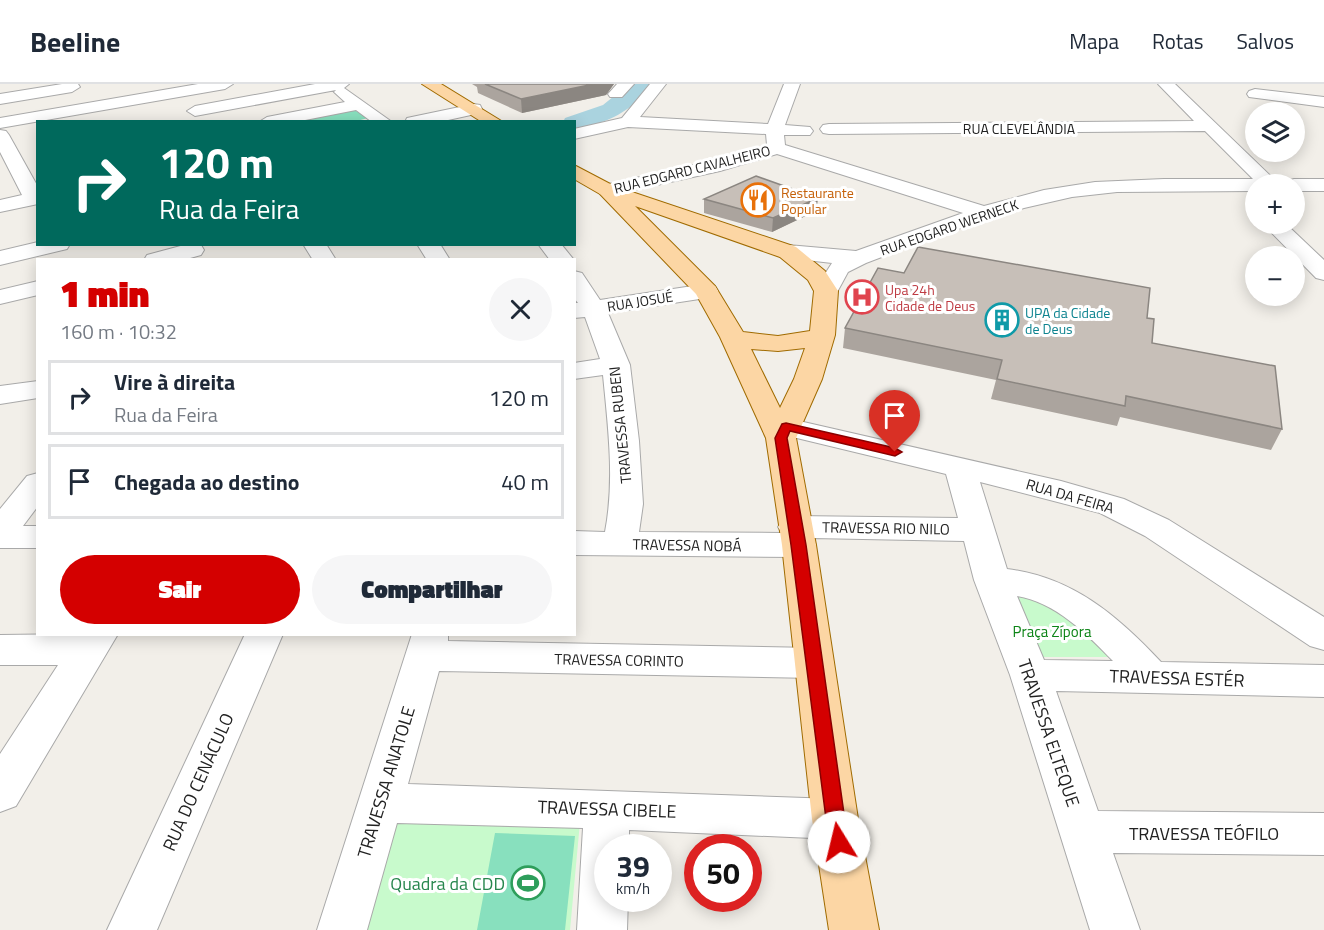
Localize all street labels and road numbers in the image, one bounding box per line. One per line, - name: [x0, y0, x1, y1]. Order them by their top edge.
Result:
- street label: RUA CLEVELÂNDIA: [963, 118, 1076, 139]
- street label: RUA EDGARD CAVALHEIRO: [612, 139, 772, 199]
- street label: RUA EDGARD WERNECK: [877, 193, 1021, 261]
- street label: RUA JOSUÉ: [605, 285, 675, 317]
- street label: TRAVESSA RUBEN: [602, 365, 638, 485]
- street label: RUA DA FEIRA: [1023, 472, 1117, 520]
- street label: TRAVESSA RIO NILO: [822, 515, 950, 541]
- street label: TRAVESSA NOBÁ: [632, 533, 742, 557]
- street label: TRAVESSA CORINTO: [554, 647, 684, 673]
- street label: TRAVESSA ELTEQUE: [1011, 656, 1087, 811]
- street label: TRAVESSA ESTÉR: [1109, 662, 1245, 694]
- street label: TRAVESSA ANATOLE: [350, 703, 422, 861]
- street label: RUA DO CENÁCULO: [155, 709, 241, 855]
- street label: TRAVESSA CIBELE: [537, 793, 677, 825]
- street label: TRAVESSA TEÓFILO: [1129, 820, 1279, 847]

